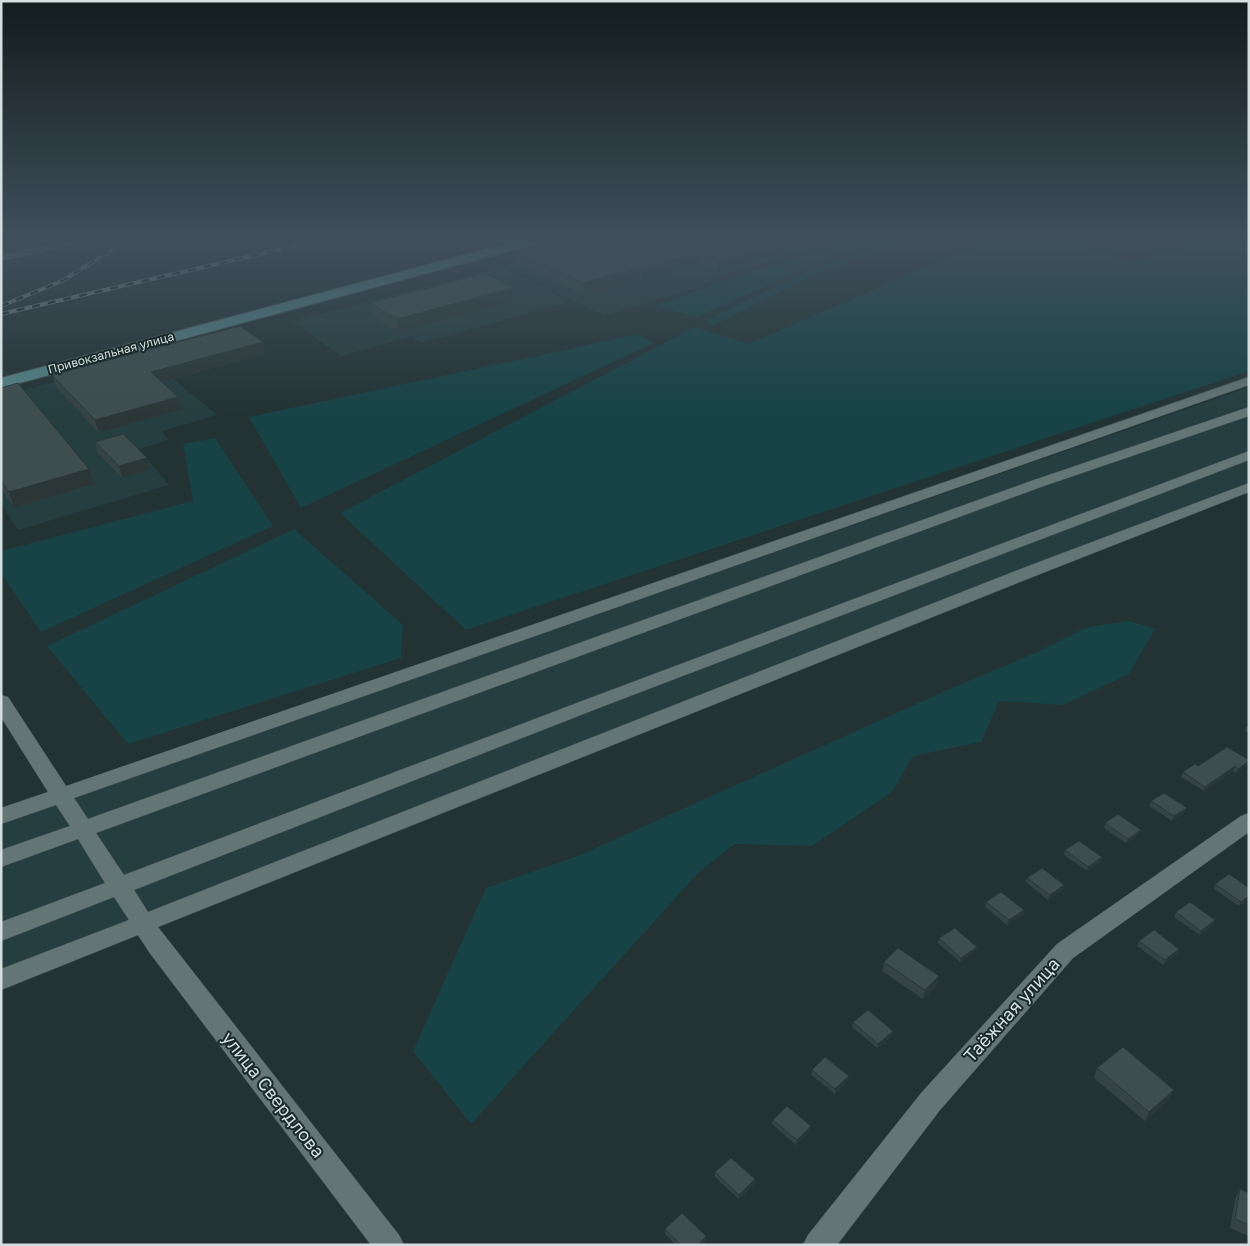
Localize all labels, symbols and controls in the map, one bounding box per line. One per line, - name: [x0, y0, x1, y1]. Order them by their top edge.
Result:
- street label: Привокзальная улица: [46, 328, 176, 377]
- street label: Таёжная улица: [959, 953, 1064, 1066]
- street label: улица Свердлова: [218, 1027, 330, 1162]

